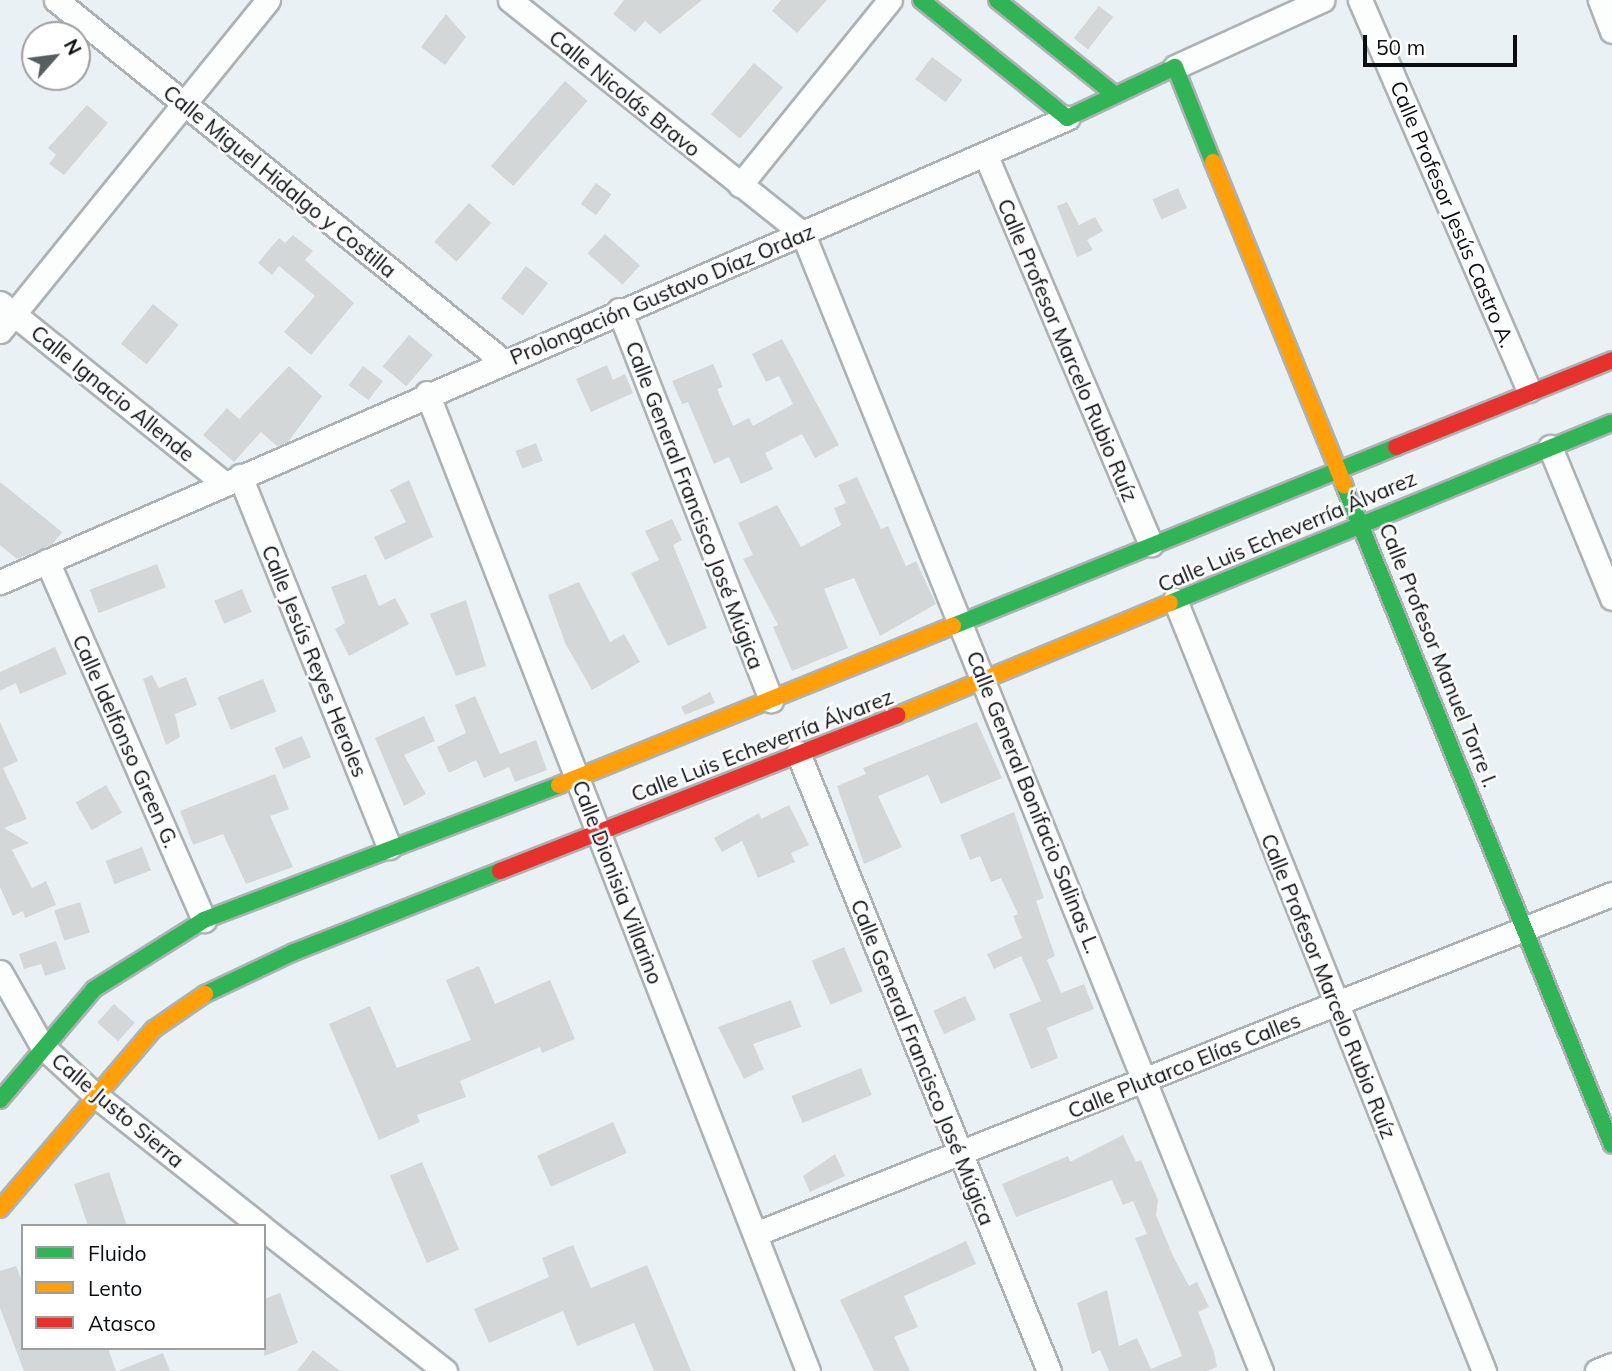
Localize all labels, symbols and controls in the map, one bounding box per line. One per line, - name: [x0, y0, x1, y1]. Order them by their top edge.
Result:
- north arrow: [21, 21, 91, 91]
- scale bar: [1367, 21, 1521, 65]
- street label: Calle Nicolás Bravo: [544, 24, 706, 162]
- text: 50 m: [1376, 34, 1425, 60]
- text: N: [59, 35, 87, 59]
- street label: Calle Profesor Jesús Castro A.: [1385, 77, 1521, 351]
- street label: Calle Miguel Hidalgo y Costilla: [159, 79, 401, 283]
- street label: Calle Profesor Marcelo Rubio Ruíz: [993, 195, 1143, 505]
- street label: Prolongación Gustavo Díaz Ordaz: [506, 218, 818, 370]
- street label: Calle Ignacio Allende: [26, 319, 200, 467]
- street label: Calle General Francisco José Múgica: [621, 338, 769, 672]
- street label: Calle Luis Echeverría Álvarez: [1154, 465, 1420, 597]
- street label: Calle Profesor Manuel Torre I.: [1374, 519, 1504, 791]
- street label: Calle Jesús Reyes Heroles: [257, 541, 373, 781]
- street label: Calle Idelfonso Green G.: [68, 631, 184, 851]
- street label: Calle General Bonifacio Salinas L.: [962, 647, 1106, 957]
- street label: Calle Luis Echeverría Álvarez: [627, 683, 897, 807]
- street label: Calle Dionisia Villarino: [568, 777, 668, 987]
- street label: Calle Profesor Marcelo Rubio Ruíz: [1256, 830, 1402, 1142]
- street label: Calle General Francisco José Múgica: [846, 895, 1000, 1229]
- street label: Calle Plutarco Elías Calles: [1064, 1007, 1304, 1123]
- street label: Calle Justo Sierra: [47, 1047, 189, 1173]
- legend: [21, 1224, 266, 1350]
- text: Fluido: [88, 1240, 147, 1266]
- text: Lento: [88, 1275, 142, 1301]
- text: Atasco: [88, 1310, 156, 1336]

